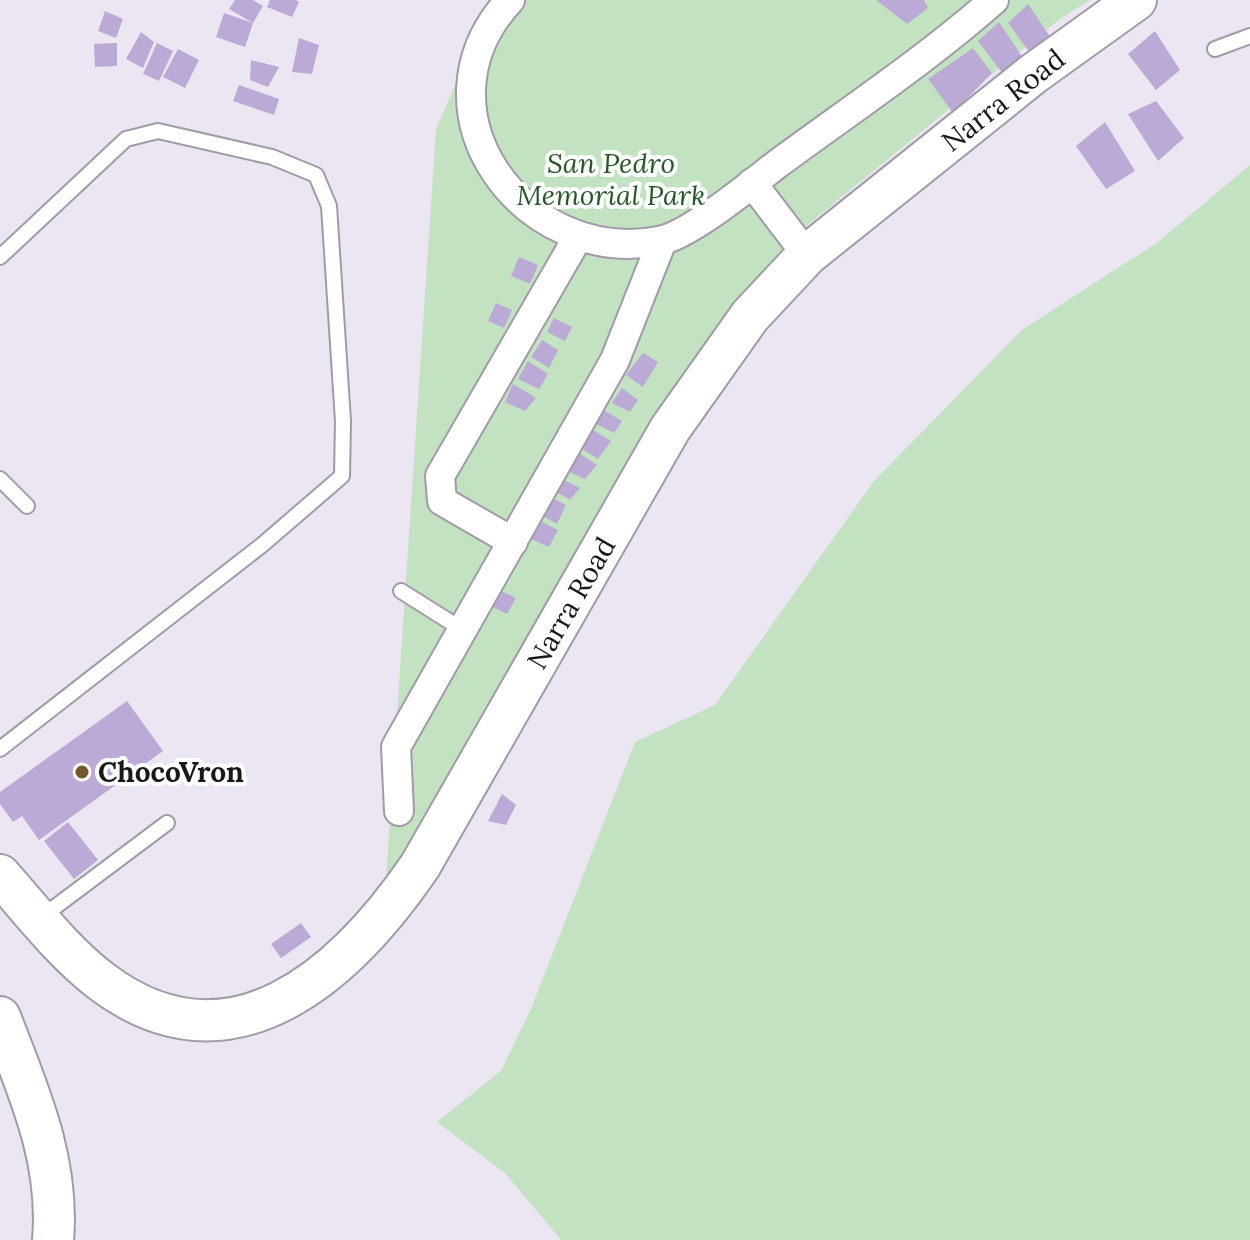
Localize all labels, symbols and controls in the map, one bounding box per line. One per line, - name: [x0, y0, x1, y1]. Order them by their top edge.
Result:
- street label: Narra Road: [934, 41, 1072, 159]
- park label: San Pedro Memorial Park: [517, 145, 705, 213]
- street label: Narra Road: [519, 531, 623, 675]
- place label: ChocoVron: [98, 754, 244, 790]
- marker: ChocoVron: [73, 763, 91, 781]

